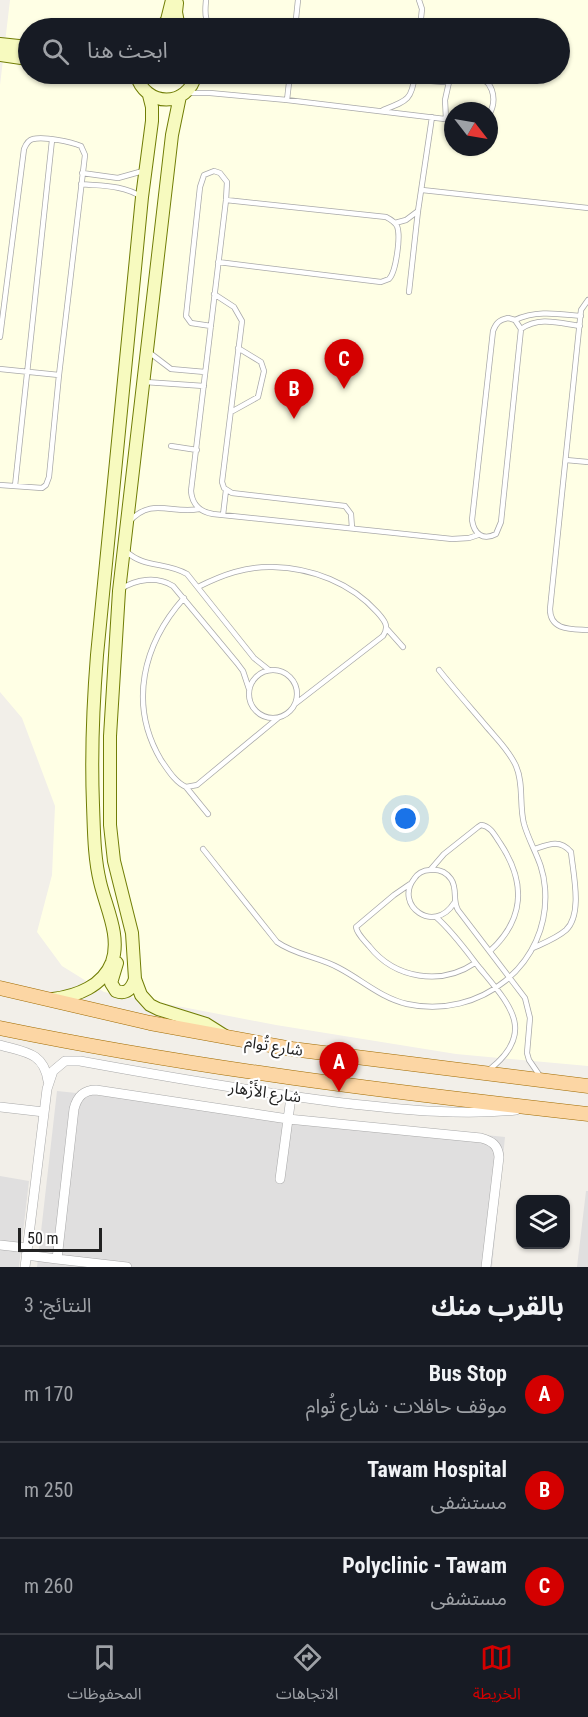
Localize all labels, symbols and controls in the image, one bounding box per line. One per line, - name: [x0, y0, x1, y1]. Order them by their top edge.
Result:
- search box: [18, 18, 570, 84]
- icon: search: [39, 35, 72, 68]
- text: ابحث هنا: [87, 38, 168, 63]
- north arrow: [444, 102, 498, 156]
- pin: C: [324, 340, 364, 389]
- pin: B: [274, 370, 314, 419]
- your location: [391, 804, 420, 833]
- street label: شارع تُوام: [243, 1032, 305, 1063]
- pin: A: [320, 1042, 358, 1092]
- street label: شارع الأَزْهار: [226, 1075, 303, 1109]
- map controls: [516, 1195, 570, 1249]
- button: layers: [516, 1195, 570, 1249]
- scale bar: [18, 1225, 102, 1252]
- text: 50 m: [27, 1229, 59, 1248]
- text: بالقرب منك: [431, 1291, 564, 1321]
- text: النتائج: 3: [24, 1293, 92, 1317]
- text: Bus Stop: [429, 1361, 507, 1386]
- text: 170 m: [24, 1382, 73, 1406]
- text: A: [539, 1382, 550, 1406]
- text: موقف حافلات · شارع تُوام: [306, 1394, 507, 1418]
- text: Tawam Hospital: [367, 1457, 507, 1482]
- text: 250 m: [24, 1478, 73, 1502]
- text: B: [539, 1478, 550, 1502]
- text: مستشفى: [430, 1490, 507, 1514]
- text: Polyclinic - Tawam: [342, 1553, 507, 1578]
- text: 260 m: [24, 1574, 73, 1598]
- text: C: [539, 1574, 550, 1598]
- text: مستشفى: [430, 1586, 507, 1610]
- tab: المحفوظات: [67, 1641, 141, 1711]
- tab: الاتجاهات: [276, 1641, 338, 1711]
- tab: الخريطة: [473, 1641, 521, 1711]

